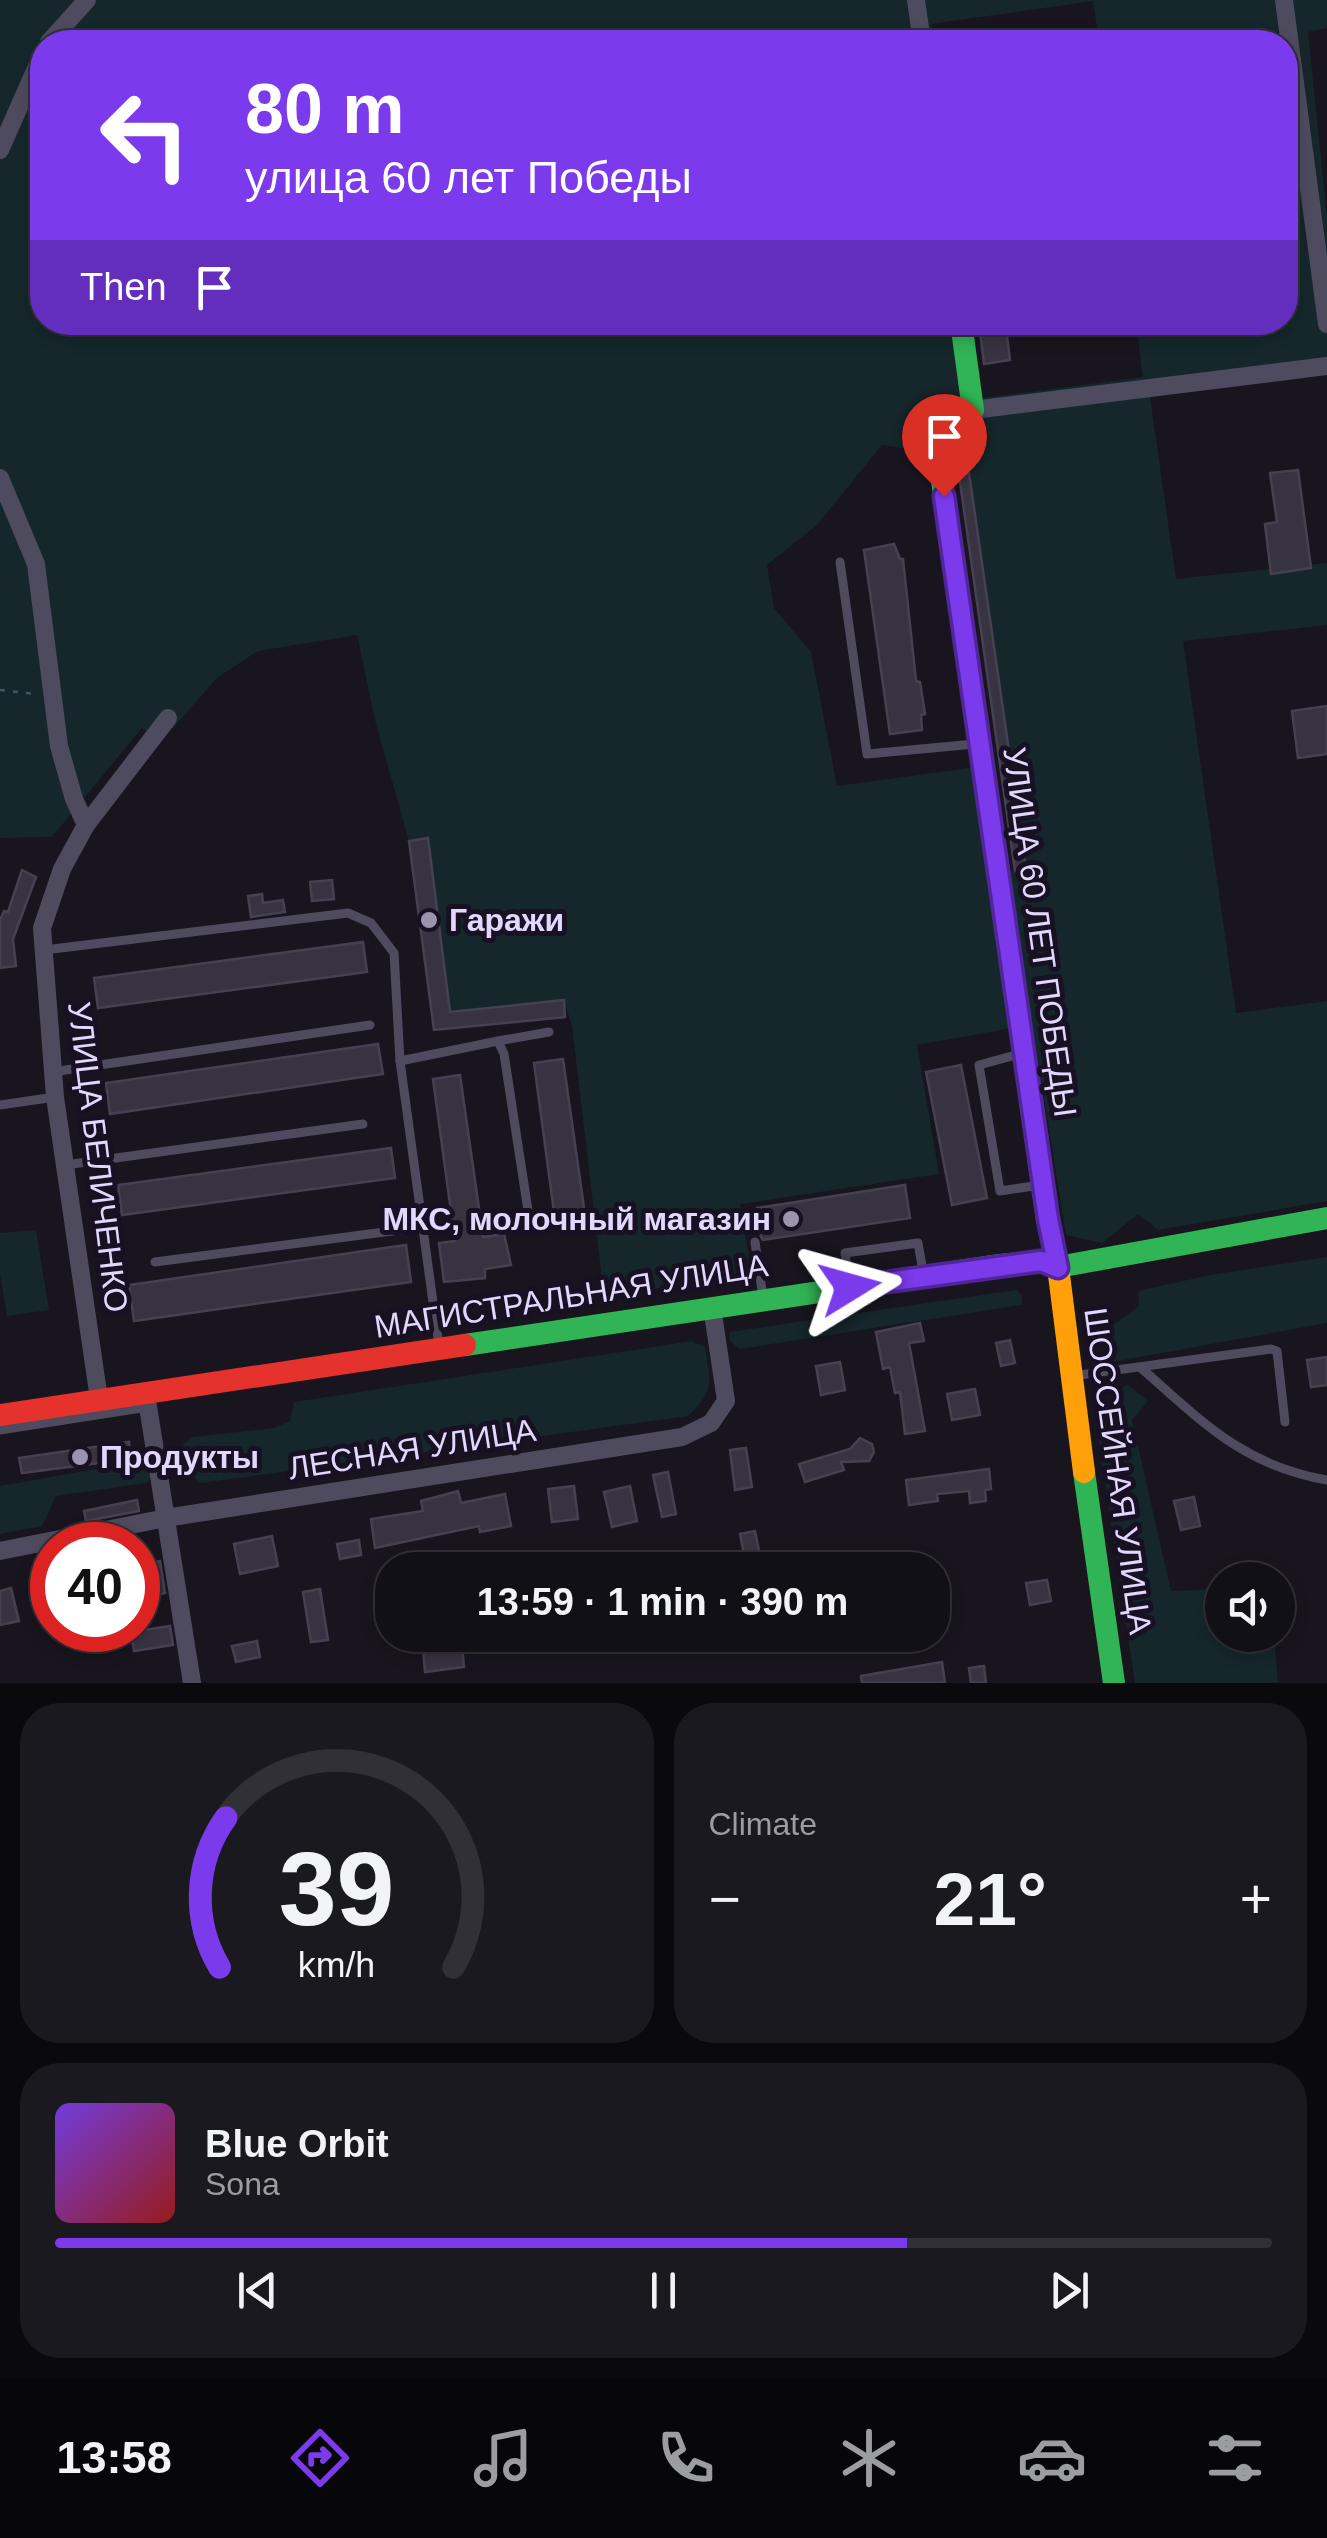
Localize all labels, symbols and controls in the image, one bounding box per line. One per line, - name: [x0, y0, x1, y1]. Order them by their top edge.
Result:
- icon: left: [80, 70, 210, 200]
- text: 80 m: [245, 70, 405, 148]
- text: улица 60 лет Победы: [245, 152, 692, 203]
- icon: arrive: [187, 260, 242, 315]
- text: Then: [80, 266, 167, 308]
- pin: [902, 394, 987, 497]
- icon: arrive: [917, 409, 972, 464]
- street label: УЛИЦА 60 ЛЕТ ПОБЕДЫ: [996, 745, 1084, 1119]
- place label: Гаражи: [449, 902, 564, 938]
- marker: Гаражи: [418, 909, 440, 931]
- street label: УЛИЦА БЕЛИЧЕНКО: [61, 1000, 135, 1314]
- place label: МКС, молочный магазин: [382, 1201, 771, 1237]
- marker: МКС, молочный магазин: [780, 1208, 802, 1230]
- position arrow: [798, 1235, 902, 1339]
- street label: МАГИСТРАЛЬНАЯ УЛИЦА: [372, 1247, 771, 1345]
- street label: ШОССЕЙНАЯ УЛИЦА: [1077, 1305, 1159, 1637]
- street label: ЛЕСНАЯ УЛИЦА: [286, 1412, 539, 1486]
- place label: Продукты: [100, 1439, 259, 1475]
- marker: Продукты: [69, 1446, 91, 1468]
- speed limit sign: 40: [30, 1522, 160, 1652]
- map controls: [1205, 1562, 1295, 1652]
- button: sound: [1205, 1562, 1295, 1652]
- text: 13:59 · 1 min · 390 m: [477, 1581, 848, 1623]
- text: Climate: [709, 1806, 817, 1842]
- text: 39: [279, 1831, 395, 1947]
- text: 21°: [934, 1857, 1047, 1941]
- text: −: [709, 1868, 741, 1930]
- text: +: [1240, 1868, 1272, 1930]
- text: km/h: [298, 1945, 375, 1985]
- text: Blue Orbit: [205, 2123, 389, 2165]
- text: Sona: [205, 2166, 280, 2202]
- icon: previous: [230, 2263, 285, 2318]
- icon: pause: [636, 2263, 691, 2318]
- icon: next: [1042, 2263, 1097, 2318]
- icon: directions: [285, 2423, 355, 2493]
- icon: music: [468, 2423, 538, 2493]
- icon: phone: [651, 2423, 721, 2493]
- icon: climate: [834, 2423, 904, 2493]
- icon: car: [1017, 2423, 1087, 2493]
- icon: filters: [1200, 2423, 1270, 2493]
- text: 13:58: [57, 2432, 172, 2483]

